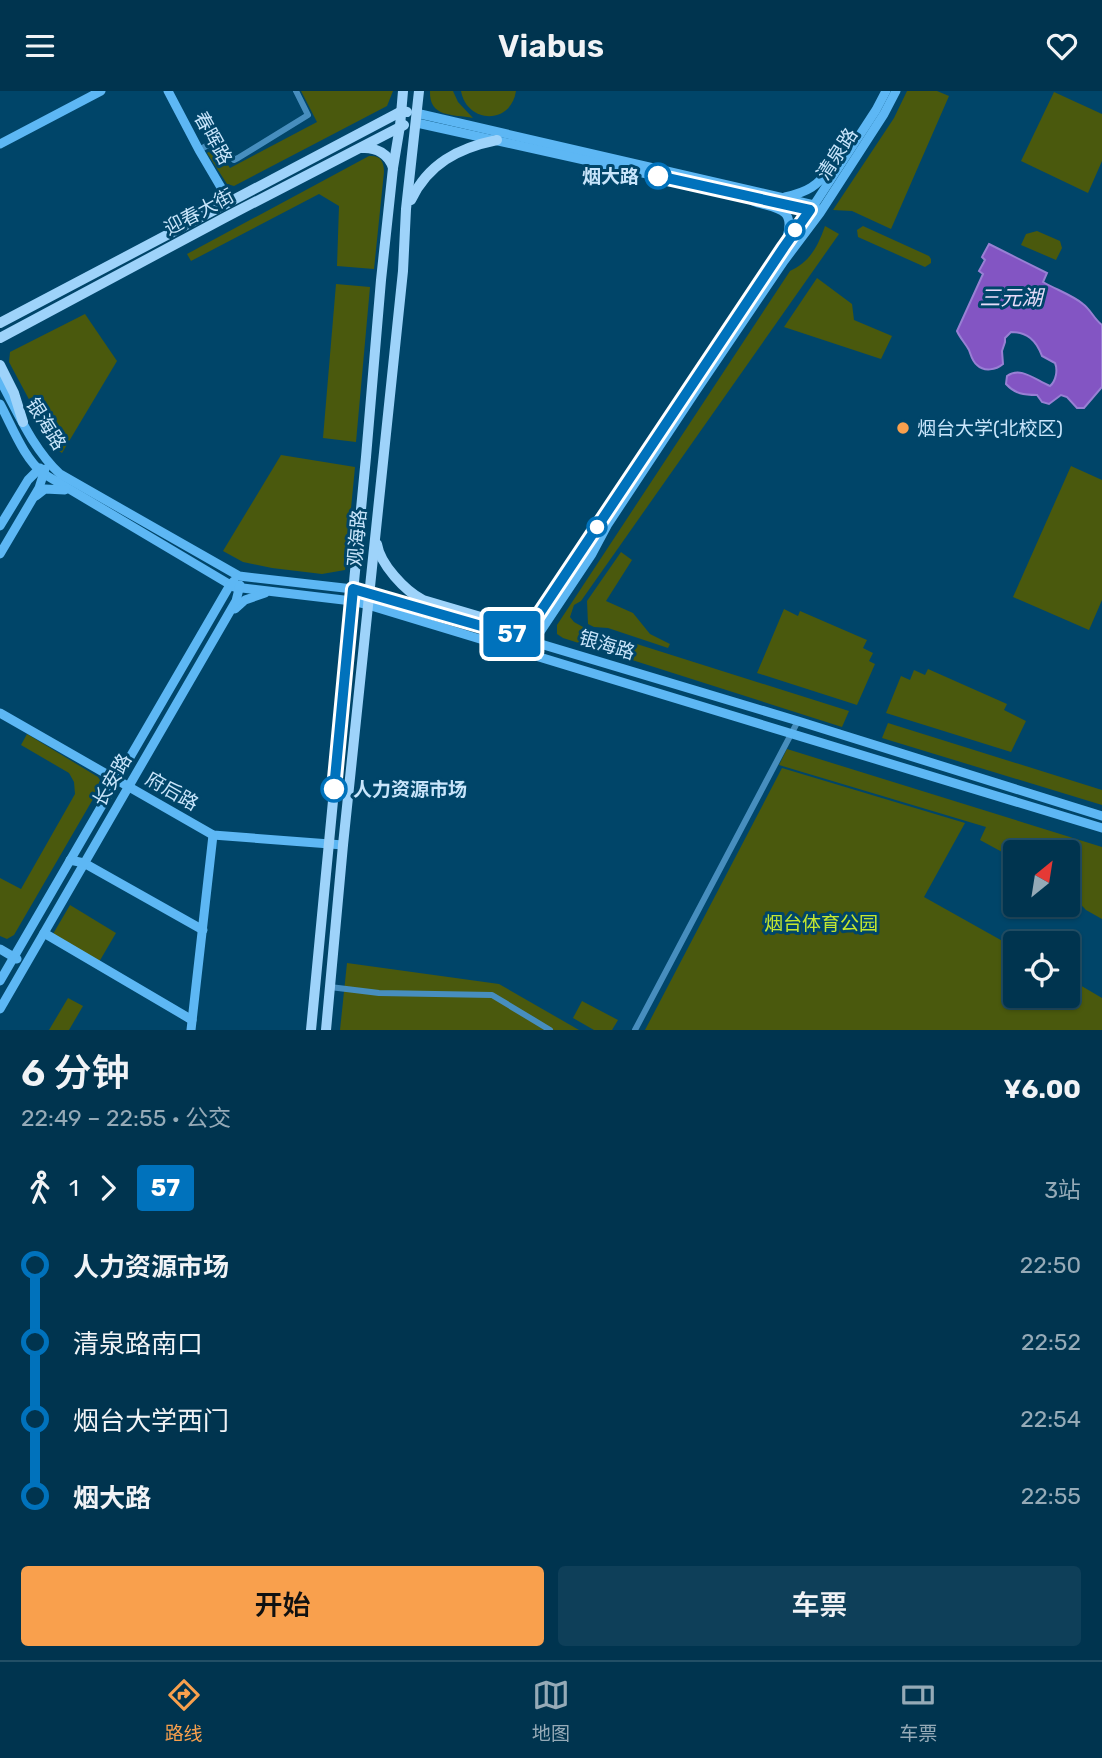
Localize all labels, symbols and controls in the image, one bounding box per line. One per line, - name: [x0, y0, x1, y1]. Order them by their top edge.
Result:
- icon: menu: [21, 27, 59, 65]
- text: Viabus: [498, 27, 604, 65]
- icon: heart: [1043, 27, 1081, 65]
- street label: 春晖路: [189, 107, 237, 169]
- street label: 清泉路: [812, 124, 862, 184]
- marker: 烟大路: [645, 163, 671, 189]
- place label: 烟大路: [582, 165, 639, 188]
- street label: 迎春大街: [160, 184, 238, 240]
- unlabelled marker: [785, 220, 805, 240]
- water label: 三元湖: [980, 285, 1045, 310]
- street label: 银海路: [21, 394, 71, 454]
- place label: 烟台大学(北校区): [917, 417, 1063, 440]
- marker: 烟台大学(北校区): [895, 420, 911, 436]
- street label: 观海路: [343, 509, 371, 567]
- unlabelled marker: [587, 517, 607, 537]
- line badge: 57: [480, 611, 544, 657]
- text: 57: [497, 620, 527, 648]
- street label: 银海路: [576, 626, 638, 664]
- street label: 长安路: [88, 750, 136, 810]
- street label: 府后路: [142, 767, 202, 815]
- marker: 人力资源市场: [321, 776, 347, 802]
- place label: 人力资源市场: [353, 778, 467, 801]
- north arrow: [1003, 840, 1080, 917]
- map controls: [1003, 840, 1080, 1008]
- park label: 烟台体育公园: [764, 912, 878, 935]
- button: locate: [1003, 931, 1080, 1008]
- text: 6 分钟: [21, 1050, 130, 1096]
- text: ¥6.00: [1004, 1074, 1081, 1105]
- text: 22:49 – 22:55 · 公交: [21, 1104, 231, 1132]
- icon: walk: [21, 1169, 59, 1207]
- icon: forward: [89, 1169, 127, 1207]
- text: 1: [69, 1174, 79, 1202]
- text: 57: [151, 1174, 180, 1202]
- text: 3站: [1044, 1176, 1081, 1204]
- text: 22:50: [1020, 1251, 1081, 1279]
- text: 人力资源市场: [73, 1252, 229, 1283]
- text: 22:52: [1021, 1328, 1081, 1356]
- text: 清泉路南口: [73, 1329, 203, 1360]
- text: 22:54: [1020, 1405, 1081, 1433]
- text: 烟台大学西门: [73, 1406, 229, 1437]
- text: 22:55: [1021, 1482, 1081, 1510]
- text: 烟大路: [73, 1483, 151, 1514]
- button: 开始: [21, 1566, 544, 1646]
- button: 车票: [558, 1566, 1081, 1646]
- tab: 路线: [165, 1676, 203, 1745]
- tab: 地图: [532, 1676, 570, 1745]
- tab: 车票: [899, 1676, 937, 1745]

